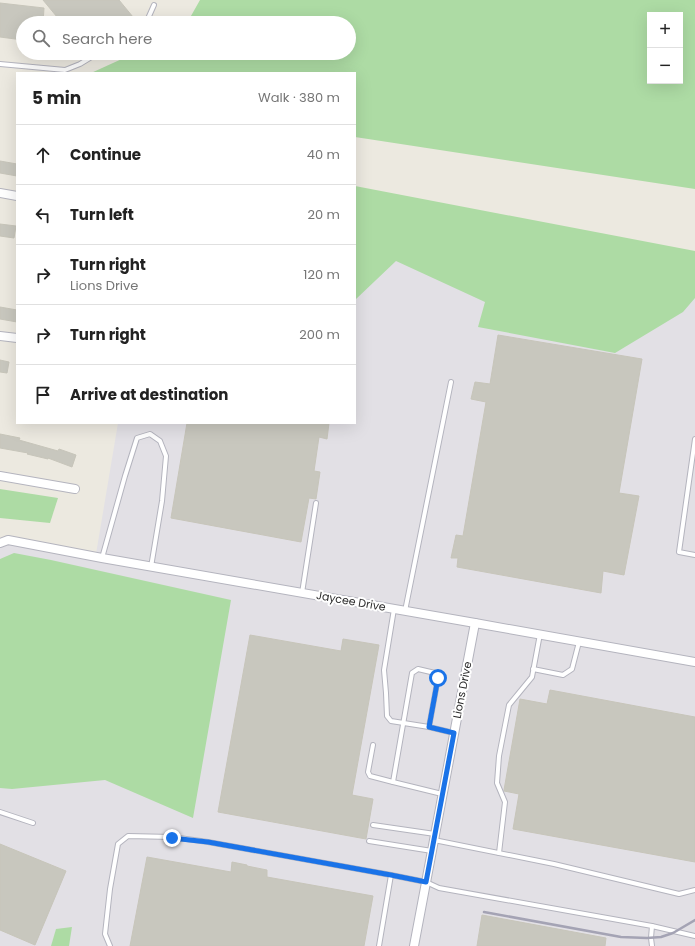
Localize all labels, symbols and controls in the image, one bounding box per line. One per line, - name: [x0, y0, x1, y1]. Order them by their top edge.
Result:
- map controls: [647, 12, 683, 84]
- button: +: [647, 12, 683, 48]
- search box: [16, 16, 356, 60]
- icon: search: [30, 27, 52, 49]
- text: Search here: [62, 28, 152, 49]
- button: −: [647, 48, 683, 84]
- text: 5 min: [32, 86, 81, 110]
- text: Walk · 380 m: [258, 88, 340, 107]
- icon: ahead: [32, 144, 54, 166]
- text: Continue: [70, 144, 141, 165]
- text: 40 m: [307, 145, 340, 164]
- icon: left: [32, 204, 54, 226]
- text: Turn left: [70, 204, 134, 225]
- text: 20 m: [307, 205, 340, 224]
- text: Turn right: [70, 254, 146, 275]
- icon: right: [32, 264, 54, 286]
- text: 120 m: [303, 265, 340, 284]
- text: Lions Drive: [70, 276, 138, 295]
- icon: right: [32, 324, 54, 346]
- text: Turn right: [70, 324, 146, 345]
- text: 200 m: [299, 325, 340, 344]
- icon: arrive: [32, 384, 54, 406]
- text: Arrive at destination: [70, 384, 228, 405]
- street label: Jaycee Drive: [315, 587, 387, 615]
- street label: Lions Drive: [449, 660, 475, 720]
- route start: [429, 669, 447, 687]
- route end: [163, 829, 181, 847]

